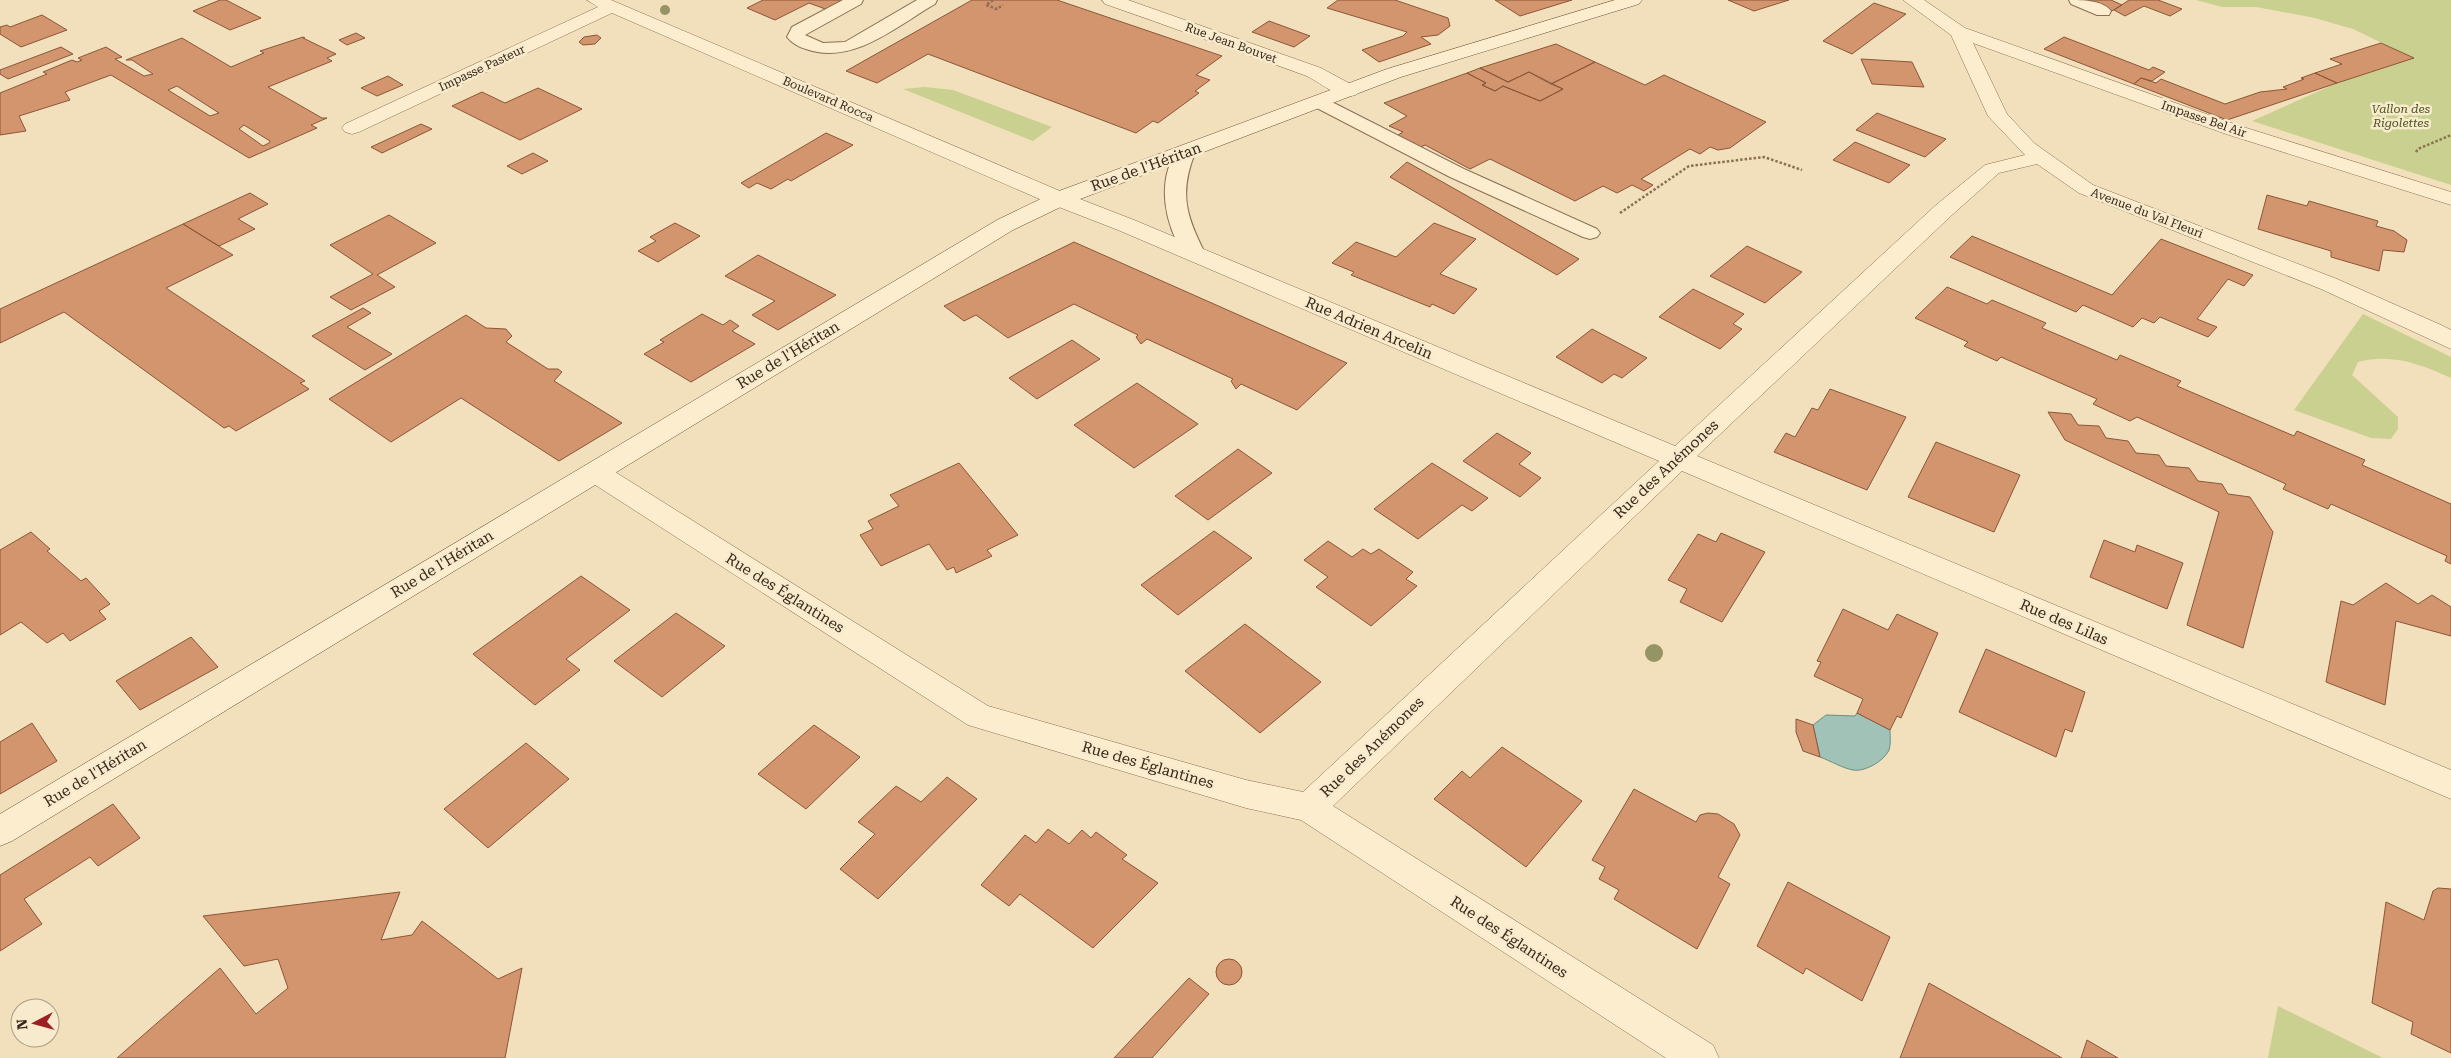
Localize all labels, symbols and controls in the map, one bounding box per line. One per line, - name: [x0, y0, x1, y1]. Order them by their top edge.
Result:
- street label: Rue Jean Bouvet: [1183, 20, 1279, 66]
- street label: Impasse Pasteur: [437, 42, 527, 94]
- street label: Boulevard Rocca: [780, 74, 876, 125]
- street label: Impasse Bel Air: [2160, 98, 2248, 140]
- park label: Vallon des Rigolettes: [2372, 102, 2431, 130]
- street label: Rue de l'Héritan: [1088, 139, 1204, 195]
- street label: Avenue du Val Fleuri: [2089, 185, 2205, 241]
- street label: Rue Adrien Arcelin: [1303, 293, 1436, 363]
- street label: Rue de l'Héritan: [734, 317, 843, 393]
- street label: Rue des Anémones: [1610, 416, 1722, 522]
- street label: Rue de l'Héritan: [388, 526, 497, 602]
- street label: Rue des Églantines: [722, 549, 848, 637]
- street label: Rue des Lilas: [2017, 595, 2111, 649]
- street label: Rue des Anémones: [1317, 693, 1427, 801]
- street label: Rue de l'Héritan: [41, 735, 150, 811]
- street label: Rue des Églantines: [1080, 738, 1216, 792]
- street label: Rue des Églantines: [1447, 892, 1571, 982]
- north arrow: [10, 998, 60, 1048]
- text: N: [14, 1018, 31, 1031]

